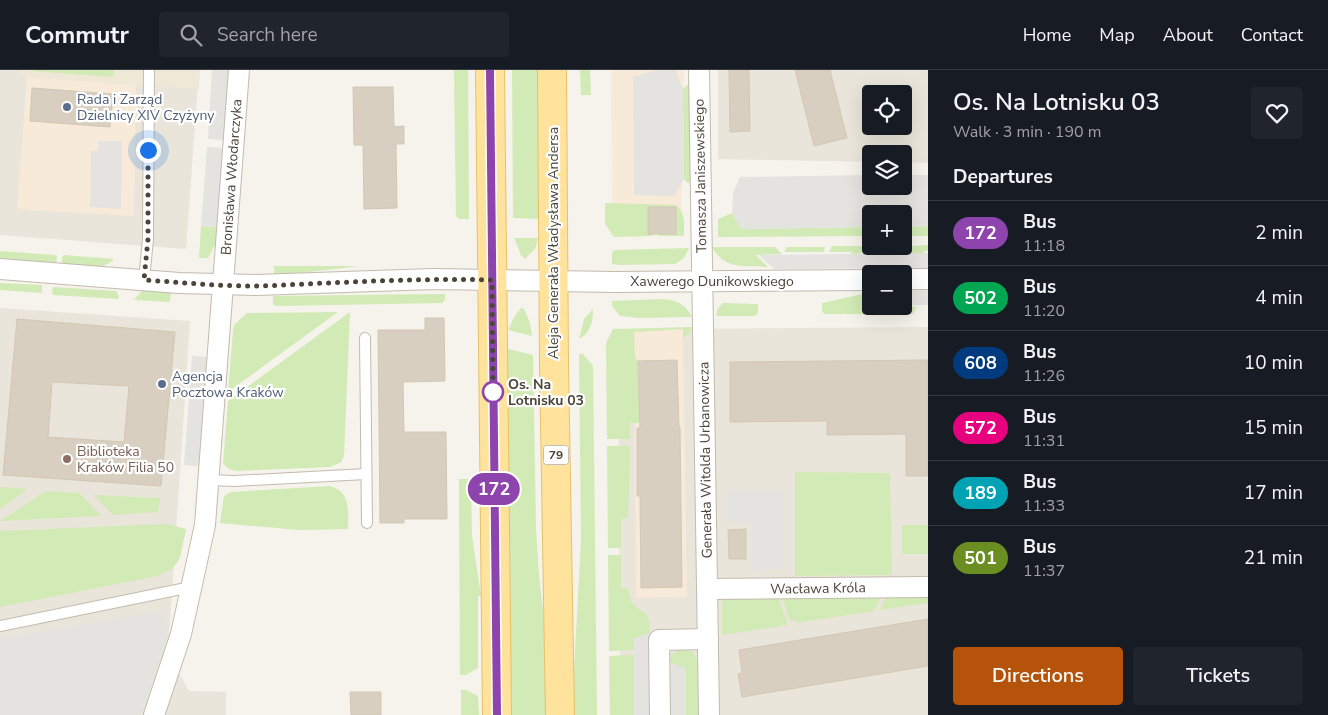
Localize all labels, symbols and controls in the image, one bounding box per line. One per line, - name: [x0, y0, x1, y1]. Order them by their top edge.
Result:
- search box: [159, 12, 509, 57]
- text: Commutr: [25, 19, 129, 51]
- icon: search: [177, 21, 205, 49]
- text: Search here: [217, 22, 318, 48]
- text: Home: [1023, 23, 1071, 47]
- text: Map: [1099, 23, 1135, 47]
- text: About: [1163, 23, 1213, 47]
- text: Contact: [1241, 23, 1303, 47]
- map controls: [862, 85, 912, 315]
- button: locate: [862, 85, 912, 135]
- text: Os. Na Lotnisku 03: [953, 86, 1160, 118]
- button: heart: [1251, 87, 1303, 139]
- place label: Rada i Zarząd Dzielnicy XIV Czyżyny: [77, 90, 215, 125]
- street label: Bronisława Włodarczyka: [217, 98, 246, 256]
- street label: Tomasza Janiszewskiego: [690, 99, 711, 253]
- marker: Rada i Zarząd Dzielnicy XIV Czyżyny: [61, 101, 73, 113]
- text: Walk · 3 min · 190 m: [953, 121, 1101, 143]
- street label: Aleja Generała Władysława Andersa: [544, 127, 563, 359]
- your location: [136, 138, 161, 163]
- button: layers: [862, 145, 912, 195]
- text: Departures: [953, 164, 1053, 190]
- button: +: [862, 205, 912, 255]
- text: Bus: [1023, 209, 1056, 235]
- text: 2 min: [1255, 220, 1303, 246]
- text: 172: [964, 221, 997, 245]
- text: 11:18: [1023, 235, 1065, 257]
- button: −: [862, 265, 912, 315]
- street label: Xawerego Dunikowskiego: [630, 272, 794, 291]
- text: Bus: [1023, 274, 1056, 300]
- text: 4 min: [1255, 285, 1303, 311]
- text: 502: [964, 286, 997, 310]
- text: 11:20: [1023, 300, 1065, 322]
- text: Bus: [1023, 339, 1056, 365]
- text: 10 min: [1244, 350, 1303, 376]
- text: 608: [964, 351, 997, 375]
- street label: Generała Witolda Urbanowicza: [694, 361, 717, 559]
- text: 11:26: [1023, 365, 1065, 387]
- place label: Agencja Pocztowa Kraków: [172, 367, 284, 402]
- place label: Os. Na Lotnisku 03: [508, 375, 584, 410]
- marker: Agencja Pocztowa Kraków: [156, 378, 168, 390]
- marker: Os. Na Lotnisku 03: [482, 381, 504, 403]
- text: Bus: [1023, 404, 1056, 430]
- text: 15 min: [1244, 415, 1303, 441]
- text: 572: [964, 416, 997, 440]
- text: 11:31: [1023, 430, 1065, 452]
- place label: Biblioteka Kraków Filia 50: [77, 442, 174, 477]
- road number: 79: [544, 446, 568, 464]
- marker: Biblioteka Kraków Filia 50: [61, 453, 73, 465]
- text: Bus: [1023, 469, 1056, 495]
- line badge: 172: [465, 473, 523, 505]
- text: 172: [478, 477, 510, 501]
- text: 17 min: [1244, 480, 1303, 506]
- text: 189: [964, 481, 997, 505]
- text: 11:33: [1023, 495, 1065, 517]
- text: Bus: [1023, 534, 1056, 560]
- text: 21 min: [1244, 545, 1303, 571]
- text: 501: [964, 546, 997, 570]
- text: 11:37: [1023, 560, 1065, 582]
- street label: Wacława Króla: [770, 578, 866, 599]
- button: Directions: [953, 647, 1123, 705]
- button: Tickets: [1133, 647, 1303, 705]

